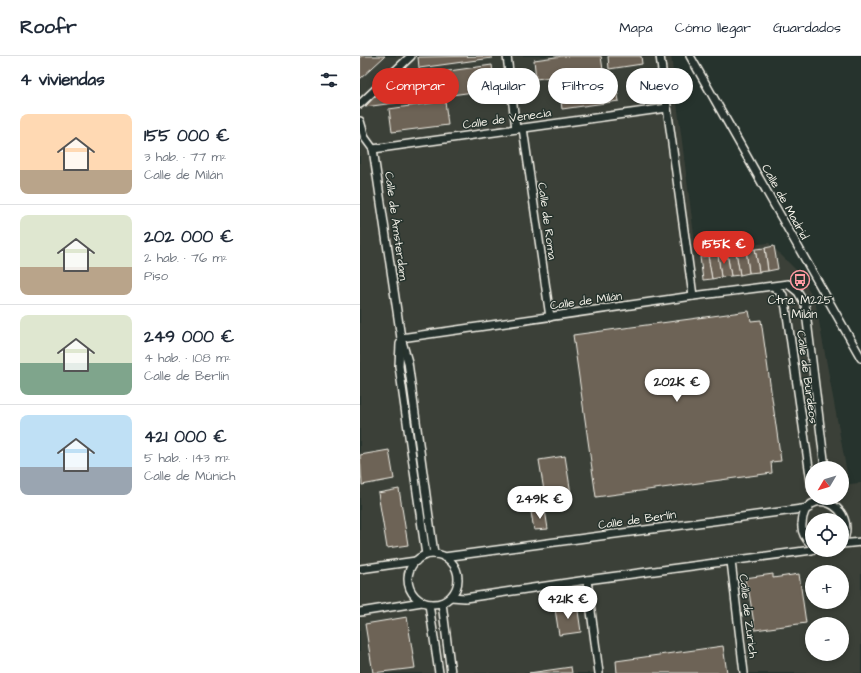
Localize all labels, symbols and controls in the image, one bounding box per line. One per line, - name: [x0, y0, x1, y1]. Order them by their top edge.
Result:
- text: Roofr: [20, 14, 77, 41]
- text: Mapa: [619, 18, 653, 38]
- text: Cómo llegar: [675, 18, 751, 38]
- text: Guardados: [773, 18, 841, 38]
- text: 4 viviendas: [20, 68, 105, 92]
- chip: Comprar: [372, 68, 459, 104]
- chip: Alquilar: [467, 68, 540, 104]
- chip: Filtros: [548, 68, 618, 104]
- chip: Nuevo: [626, 68, 693, 104]
- icon: filters: [318, 69, 340, 91]
- street label: Calle de Venecia: [462, 104, 552, 134]
- text: 155 000 €: [144, 124, 230, 148]
- icon: home: [52, 130, 100, 178]
- text: 3 hab. · 77 m²: [144, 148, 226, 166]
- street label: Calle de Madrid: [757, 161, 813, 243]
- text: Calle de Milán: [144, 166, 223, 184]
- street label: Calle de Ámsterdam: [380, 170, 412, 282]
- street label: Calle de Roma: [533, 181, 561, 261]
- text: 202 000 €: [144, 225, 233, 249]
- icon: home: [52, 231, 100, 279]
- pin: 155K €: [691, 231, 757, 265]
- text: 155K €: [702, 235, 746, 253]
- text: 2 hab. · 76 m²: [144, 249, 227, 267]
- text: Piso: [144, 267, 168, 285]
- bus stop icon: Ctra. M225 - Milán: [789, 269, 811, 291]
- street label: Calle de Milán: [549, 288, 623, 314]
- place label: Ctra. M225 - Milán: [768, 292, 833, 323]
- text: 249 000 €: [144, 325, 234, 349]
- street label: Calle de Burdeos: [792, 329, 822, 425]
- icon: home: [52, 331, 100, 379]
- text: 4 hab. · 108 m²: [144, 349, 231, 367]
- text: Calle de Berlín: [144, 367, 229, 385]
- pin: 202K €: [644, 369, 710, 403]
- text: 202K €: [654, 373, 700, 391]
- text: 421 000 €: [144, 425, 227, 449]
- icon: home: [52, 431, 100, 479]
- text: 5 hab. · 143 m²: [144, 449, 230, 467]
- north arrow: [805, 461, 849, 505]
- map controls: [805, 461, 849, 661]
- text: Calle de Múnich: [144, 467, 236, 485]
- pin: 249K €: [507, 486, 573, 520]
- text: 249K €: [516, 490, 564, 508]
- street label: Calle de Berlín: [597, 506, 677, 534]
- button: locate: [805, 513, 849, 557]
- button: +: [805, 565, 849, 609]
- street label: Calle de Zurich: [734, 573, 762, 659]
- pin: 421K €: [535, 586, 601, 620]
- text: 421K €: [547, 590, 589, 608]
- button: −: [805, 617, 849, 661]

